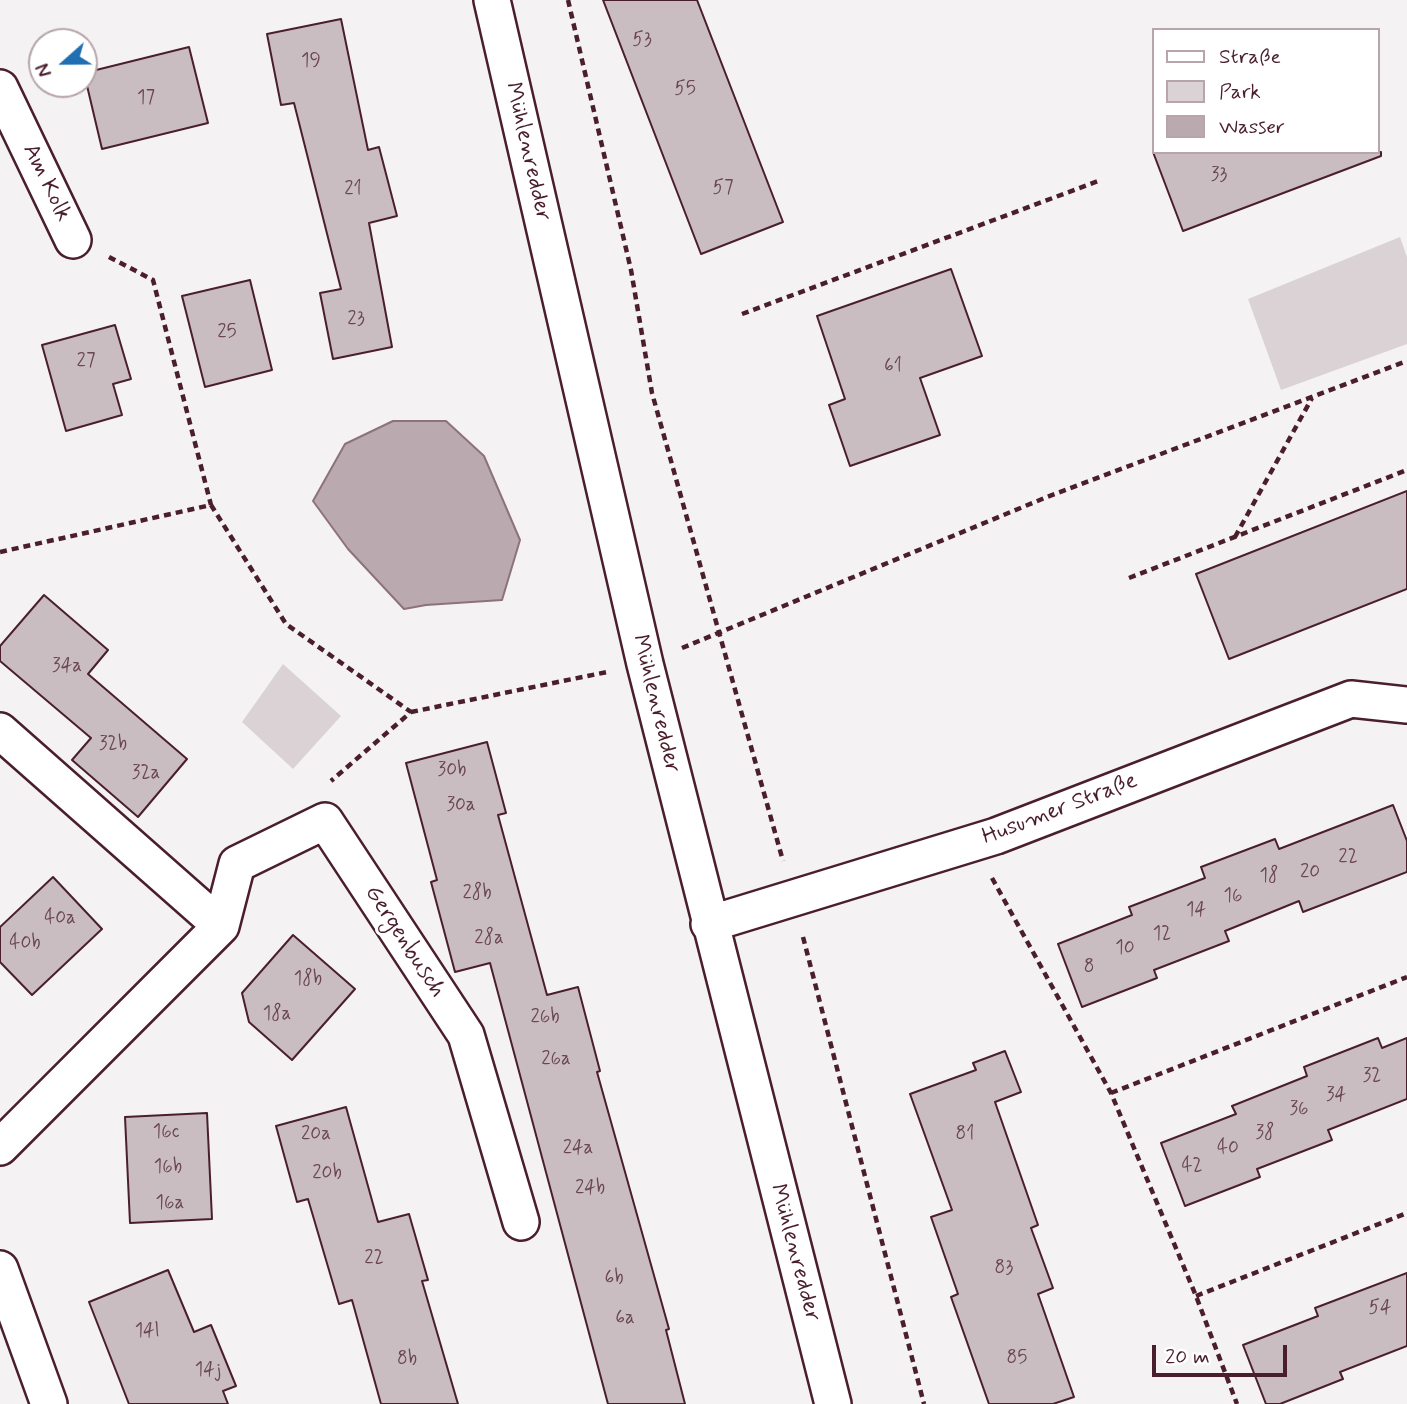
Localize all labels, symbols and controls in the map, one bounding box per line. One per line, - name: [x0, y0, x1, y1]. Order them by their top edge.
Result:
- north arrow: [28, 28, 98, 98]
- legend: [1152, 28, 1379, 154]
- house number: 53: [632, 30, 652, 52]
- text: Straße: [1219, 43, 1281, 71]
- house number: 19: [301, 51, 321, 73]
- text: N: [31, 60, 59, 80]
- text: Park: [1219, 78, 1261, 106]
- house number: 55: [674, 79, 696, 101]
- street label: Mühlenredder: [498, 80, 556, 224]
- house number: 17: [137, 88, 155, 110]
- text: Wasser: [1219, 113, 1285, 141]
- street label: Am Kolk: [15, 140, 77, 226]
- house number: 33: [1211, 165, 1227, 187]
- house number: 57: [713, 178, 733, 200]
- house number: 21: [344, 179, 362, 201]
- house number: 23: [347, 309, 365, 331]
- house number: 25: [217, 322, 237, 344]
- house number: 27: [77, 351, 95, 373]
- house number: 61: [884, 356, 902, 378]
- street label: Mühlenredder: [624, 632, 686, 776]
- house number: 34a: [52, 656, 82, 678]
- house number: 32b: [99, 734, 127, 756]
- house number: 30b: [438, 760, 466, 782]
- house number: 32a: [132, 763, 160, 785]
- street label: Husumer Straße: [979, 768, 1141, 852]
- house number: 30a: [446, 795, 476, 817]
- house number: 22: [1338, 847, 1358, 869]
- house number: 20: [1300, 862, 1320, 884]
- house number: 18: [1260, 866, 1278, 888]
- street label: Gergenbusch: [358, 881, 450, 1003]
- house number: 28b: [462, 883, 492, 905]
- house number: 16: [1224, 886, 1242, 908]
- house number: 14: [1186, 900, 1206, 922]
- house number: 40a: [44, 908, 76, 930]
- house number: 12: [1153, 924, 1171, 946]
- house number: 28a: [474, 928, 504, 950]
- house number: 40b: [9, 933, 41, 955]
- house number: 10: [1115, 938, 1135, 960]
- house number: 8: [1084, 957, 1094, 979]
- house number: 18b: [294, 969, 322, 991]
- house number: 18a: [263, 1004, 291, 1026]
- house number: 26b: [530, 1007, 560, 1029]
- house number: 26a: [541, 1049, 571, 1071]
- house number: 32: [1363, 1066, 1381, 1088]
- house number: 34: [1326, 1085, 1346, 1107]
- house number: 36: [1289, 1099, 1309, 1121]
- house number: 16c: [153, 1122, 179, 1144]
- house number: 38: [1256, 1123, 1274, 1145]
- house number: 20a: [301, 1124, 331, 1146]
- house number: 81: [956, 1124, 974, 1146]
- house number: 24a: [563, 1138, 593, 1160]
- house number: 40: [1217, 1138, 1239, 1160]
- house number: 42: [1181, 1156, 1203, 1178]
- house number: 16b: [154, 1157, 182, 1179]
- house number: 20b: [312, 1163, 342, 1185]
- house number: 24b: [575, 1178, 605, 1200]
- street label: Mühlenredder: [762, 1181, 826, 1325]
- house number: 16a: [156, 1193, 184, 1215]
- house number: 22: [364, 1248, 384, 1270]
- house number: 83: [995, 1258, 1013, 1280]
- house number: 6b: [604, 1268, 624, 1290]
- house number: 54: [1369, 1298, 1391, 1320]
- house number: 6a: [615, 1308, 635, 1330]
- house number: 14l: [135, 1321, 159, 1343]
- scale bar: [1155, 1330, 1290, 1374]
- text: 20 m: [1165, 1343, 1210, 1371]
- house number: 85: [1007, 1348, 1027, 1370]
- house number: 8b: [397, 1349, 417, 1371]
- house number: 14j: [195, 1360, 221, 1382]

